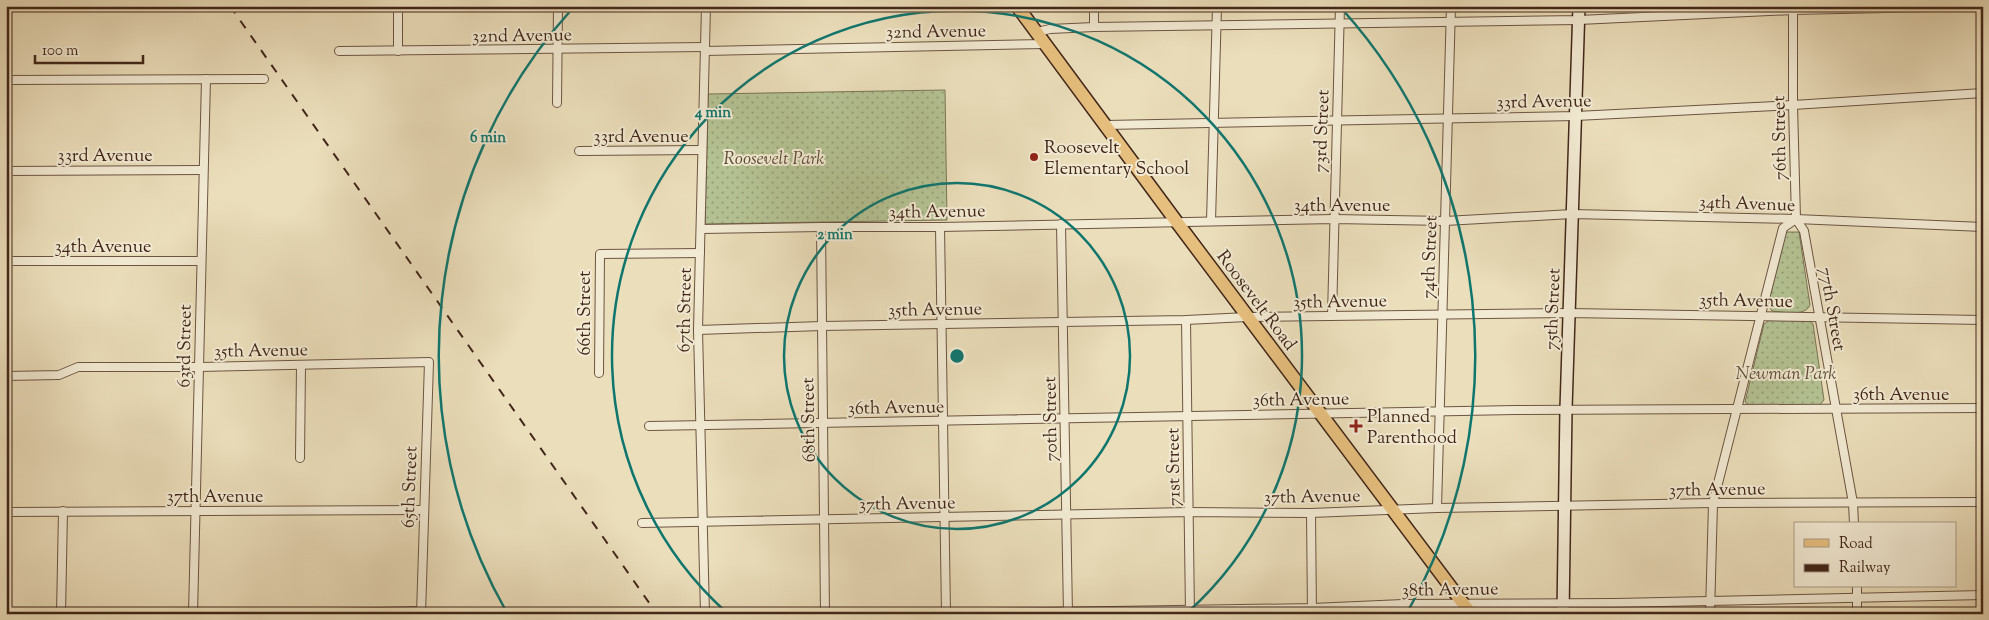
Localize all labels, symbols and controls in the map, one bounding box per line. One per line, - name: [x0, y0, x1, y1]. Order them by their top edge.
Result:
- street label: 32nd Avenue: [886, 19, 986, 47]
- street label: 32nd Avenue: [472, 23, 572, 51]
- scale bar: [35, 32, 142, 64]
- text: 100 m: [42, 41, 79, 62]
- street label: 73rd Street: [1309, 89, 1337, 173]
- street label: 33rd Avenue: [1496, 89, 1592, 117]
- street label: 76th Street: [1767, 95, 1795, 181]
- text: 4 min: [694, 103, 731, 124]
- street label: 33rd Avenue: [593, 125, 689, 151]
- text: 6 min: [470, 128, 506, 149]
- place label: Roosevelt Elementary School: [1044, 136, 1189, 183]
- street label: 33rd Avenue: [57, 144, 153, 170]
- park label: Roosevelt Park: [724, 147, 824, 173]
- marker: Roosevelt Elementary School: [1028, 151, 1040, 163]
- street label: 34th Avenue: [1698, 190, 1796, 220]
- street label: 34th Avenue: [1294, 194, 1390, 220]
- street label: 34th Avenue: [888, 199, 986, 227]
- street label: 74th Street: [1417, 215, 1445, 299]
- text: 2 min: [817, 225, 853, 246]
- street label: 34th Avenue: [55, 235, 151, 261]
- street label: Roosevelt Road: [1209, 246, 1302, 357]
- street label: 77th Street: [1811, 265, 1851, 353]
- street label: 67th Street: [672, 267, 700, 353]
- street label: 75th Street: [1540, 268, 1568, 351]
- street label: 66th Street: [573, 271, 599, 355]
- street label: 35th Avenue: [1699, 288, 1793, 316]
- street label: 35th Avenue: [1293, 289, 1387, 317]
- street label: 35th Avenue: [888, 297, 982, 325]
- street label: 63rd Street: [172, 304, 200, 388]
- street label: 35th Avenue: [214, 338, 308, 366]
- centre of rings: [948, 347, 966, 365]
- park label: Newman Park: [1736, 362, 1837, 388]
- street label: 70th Street: [1038, 376, 1066, 462]
- street label: 68th Street: [796, 377, 824, 463]
- street label: 36th Avenue: [1853, 383, 1949, 409]
- street label: 36th Avenue: [1252, 387, 1350, 415]
- street label: 36th Avenue: [847, 395, 945, 423]
- place label: Planned Parenthood: [1367, 405, 1457, 452]
- marker: Planned Parenthood: [1349, 419, 1363, 433]
- street label: 71st Street: [1161, 427, 1189, 507]
- street label: 65th Street: [397, 446, 425, 529]
- street label: 37th Avenue: [1668, 477, 1766, 505]
- street label: 37th Avenue: [1263, 484, 1361, 512]
- street label: 37th Avenue: [167, 485, 263, 511]
- street label: 37th Avenue: [858, 491, 956, 519]
- legend: [1794, 522, 1956, 588]
- text: Road: [1839, 534, 1873, 555]
- text: Railway: [1839, 558, 1891, 579]
- street label: 38th Avenue: [1401, 577, 1499, 605]

